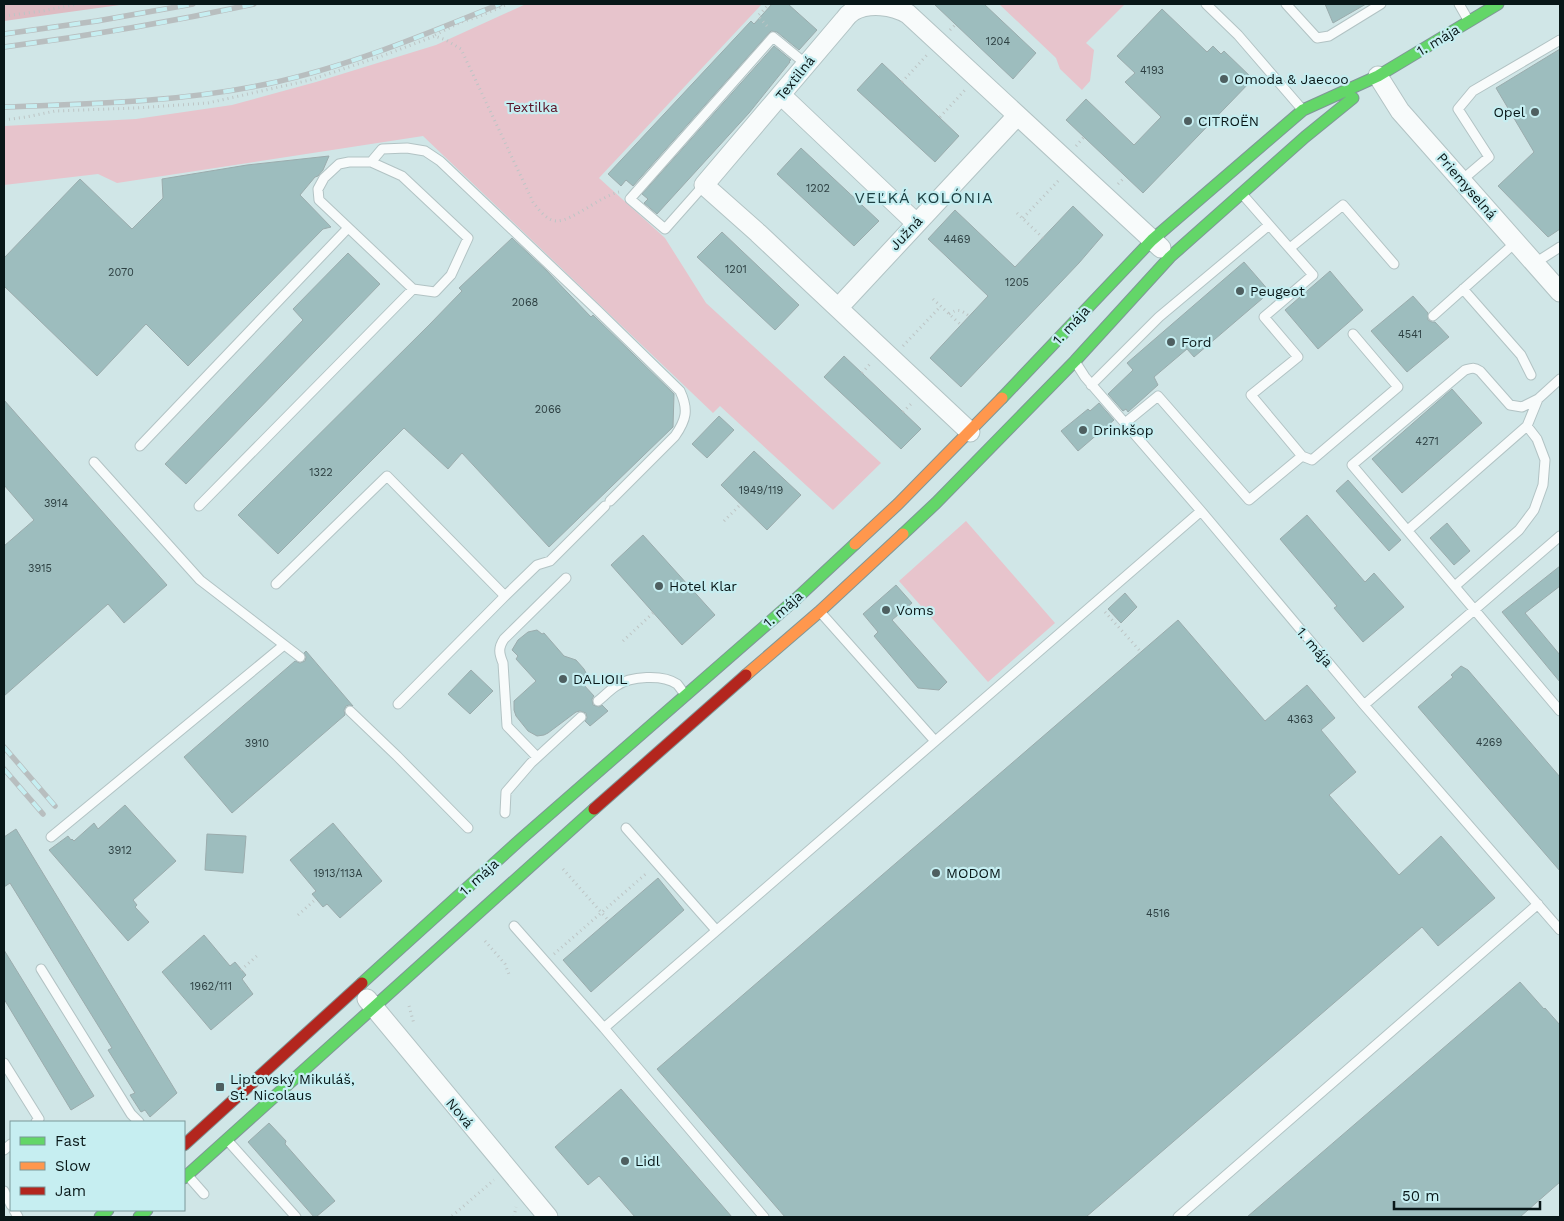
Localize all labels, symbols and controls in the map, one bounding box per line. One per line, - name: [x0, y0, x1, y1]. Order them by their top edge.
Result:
- street label: 1. mája: [1414, 21, 1462, 59]
- house number: 1204: [986, 35, 1010, 48]
- street label: Textilná: [772, 52, 818, 103]
- house number: 4193: [1140, 64, 1164, 77]
- place label: Omoda & Jaecoo: [1234, 71, 1349, 87]
- marker: Omoda & Jaecoo: [1218, 73, 1230, 85]
- park label: Textilka: [506, 99, 558, 115]
- place label: Opel: [1493, 104, 1526, 120]
- marker: Opel: [1529, 106, 1541, 118]
- place label: CITROËN: [1198, 113, 1259, 129]
- marker: CITROËN: [1182, 115, 1194, 127]
- street label: Priemyselná: [1434, 150, 1500, 222]
- house number: 1202: [806, 182, 830, 195]
- district label: VEĽKÁ KOLÓNIA: [854, 188, 994, 207]
- street label: Južná: [886, 213, 926, 253]
- house number: 4469: [944, 233, 971, 246]
- house number: 1201: [725, 263, 747, 276]
- house number: 2070: [108, 266, 134, 279]
- house number: 1205: [1005, 276, 1029, 289]
- place label: Peugeot: [1250, 283, 1305, 299]
- marker: Peugeot: [1234, 285, 1246, 297]
- house number: 2068: [512, 296, 539, 309]
- street label: 1. mája: [1049, 302, 1093, 348]
- house number: 4541: [1398, 328, 1422, 341]
- place label: Ford: [1181, 334, 1211, 350]
- marker: Ford: [1165, 336, 1177, 348]
- house number: 2066: [535, 403, 562, 416]
- place label: Drinkšop: [1093, 422, 1153, 438]
- marker: Drinkšop: [1077, 424, 1089, 436]
- house number: 4271: [1415, 435, 1439, 448]
- house number: 1322: [309, 466, 333, 479]
- house number: 1949/119: [739, 484, 784, 497]
- house number: 3914: [44, 497, 68, 510]
- house number: 3915: [28, 562, 52, 575]
- place label: Hotel Klar: [669, 578, 737, 594]
- marker: Hotel Klar: [653, 580, 665, 592]
- street label: 1. mája: [760, 588, 806, 630]
- place label: Voms: [896, 602, 934, 618]
- marker: Voms: [880, 604, 892, 616]
- street label: 1. mája: [1294, 624, 1336, 670]
- place label: DALIOIL: [573, 671, 628, 687]
- marker: DALIOIL: [557, 673, 569, 685]
- house number: 4363: [1287, 713, 1313, 726]
- house number: 4269: [1476, 736, 1503, 749]
- house number: 3910: [245, 737, 269, 750]
- house number: 3912: [108, 844, 132, 857]
- street label: 1. mája: [456, 855, 502, 899]
- place label: MODOM: [946, 865, 1001, 881]
- house number: 1913/113A: [314, 867, 362, 880]
- marker: MODOM: [930, 867, 942, 879]
- house number: 4516: [1146, 907, 1170, 920]
- house number: 1962/111: [190, 980, 232, 993]
- place label: Liptovský Mikuláš, St. Nicolaus: [230, 1071, 355, 1103]
- marker: Liptovský Mikuláš, St. Nicolaus: [214, 1081, 226, 1093]
- street label: Nová: [443, 1095, 477, 1131]
- legend: [10, 1121, 185, 1211]
- text: Fast: [55, 1132, 87, 1150]
- place label: Lidl: [635, 1153, 661, 1169]
- marker: Lidl: [619, 1155, 631, 1167]
- text: Slow: [55, 1157, 91, 1175]
- scale bar: [1394, 1178, 1540, 1210]
- text: Jam: [55, 1182, 86, 1200]
- text: 50 m: [1402, 1187, 1439, 1205]

